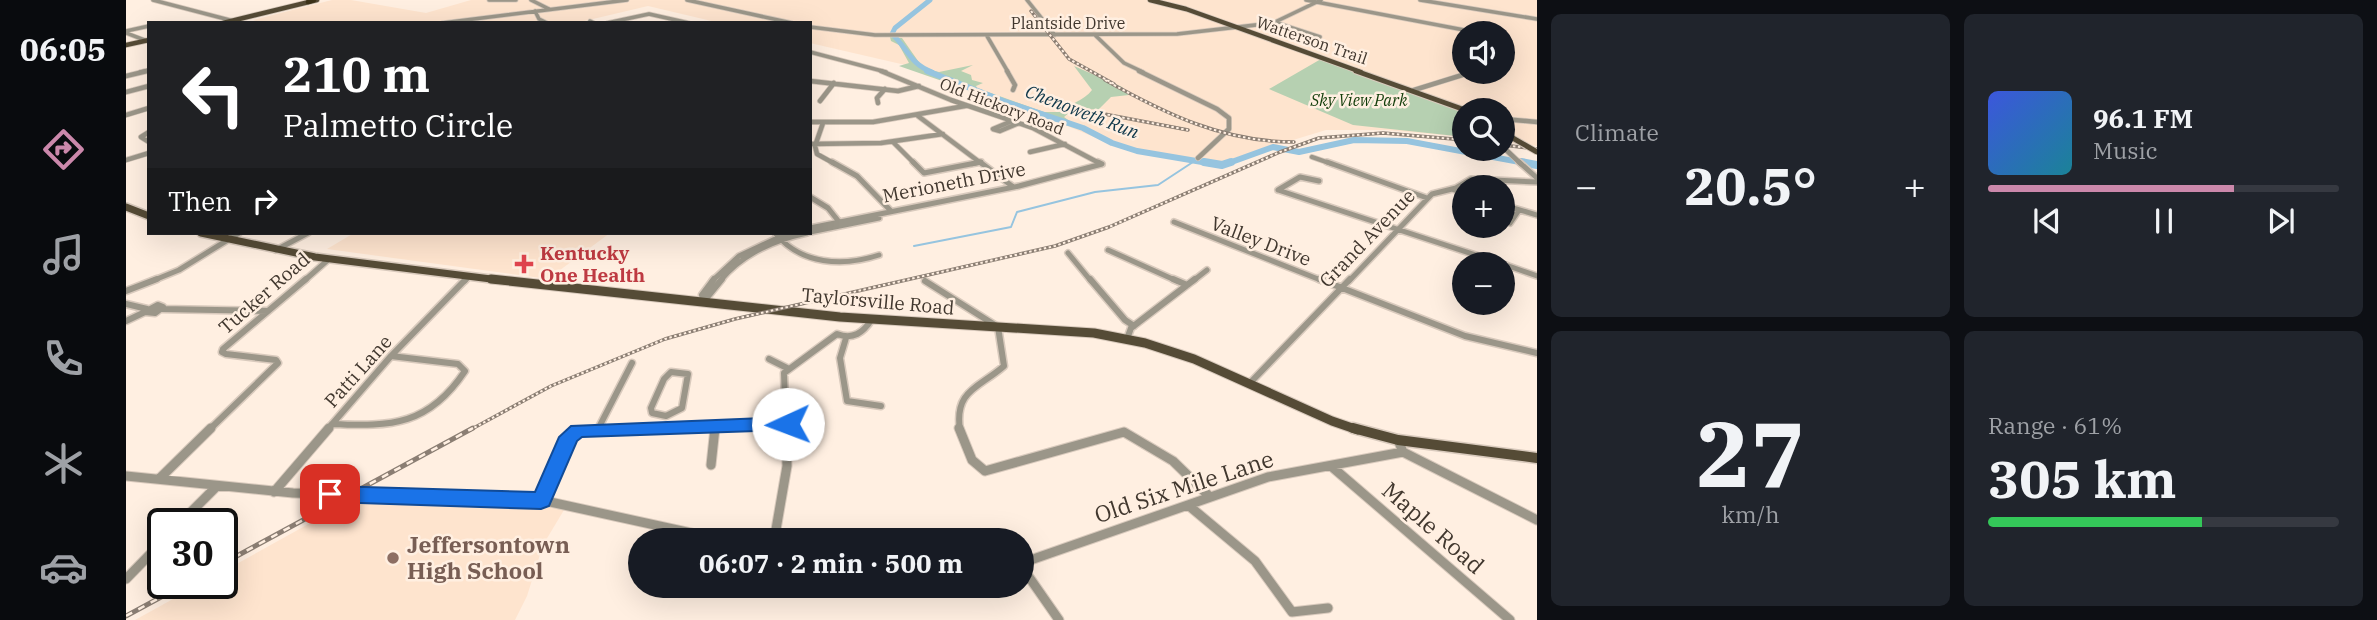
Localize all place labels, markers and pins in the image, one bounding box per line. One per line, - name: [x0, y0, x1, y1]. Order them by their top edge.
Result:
- place label: Kentucky One Health: [540, 241, 645, 287]
- marker: Kentucky One Health: [514, 254, 534, 274]
- pin: [300, 464, 360, 524]
- place label: Jeffersontown High School: [407, 529, 570, 585]
- marker: Jeffersontown High School: [385, 550, 401, 566]

